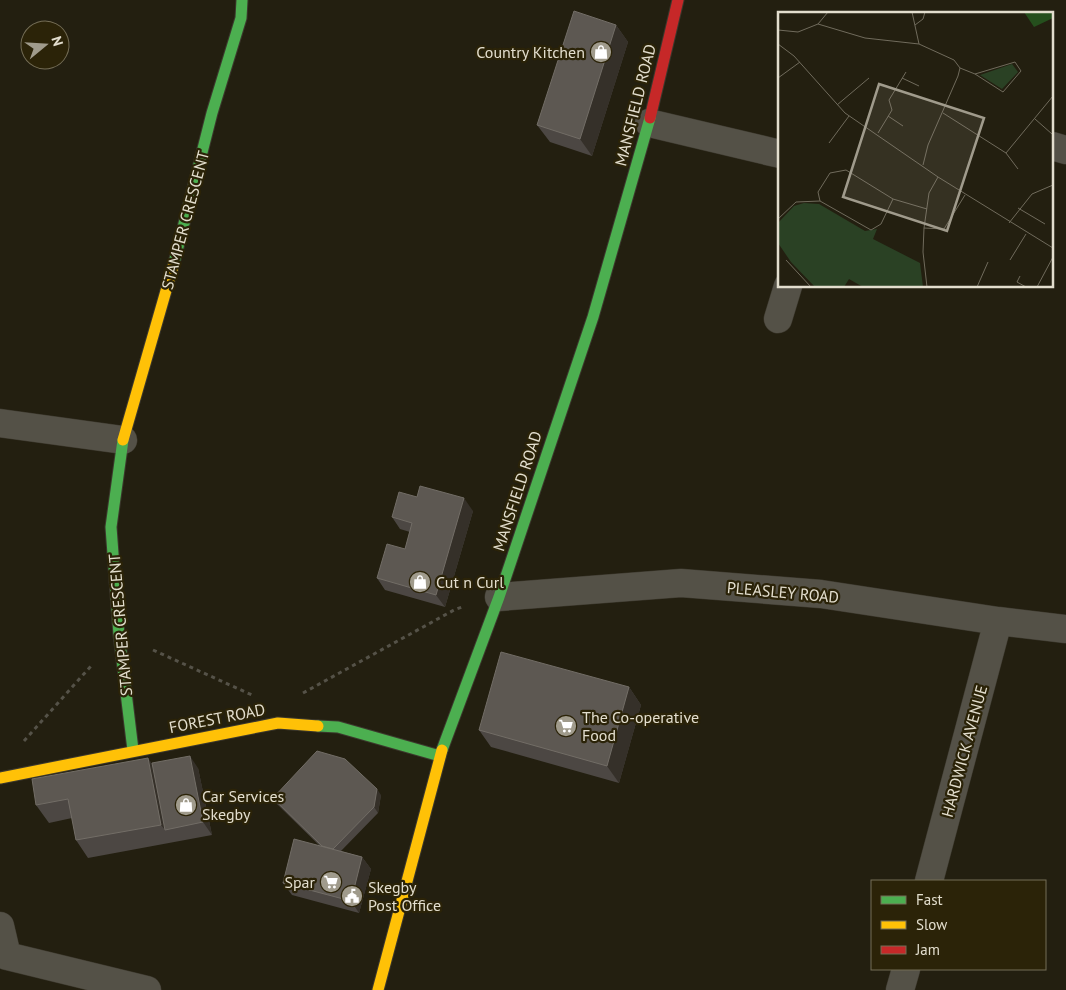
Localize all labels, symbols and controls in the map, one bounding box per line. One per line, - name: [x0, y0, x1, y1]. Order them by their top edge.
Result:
- inset map: [778, 12, 1054, 288]
- north arrow: [20, 20, 70, 70]
- text: N: [47, 34, 67, 48]
- shop icon: Country Kitchen: [589, 40, 613, 64]
- place label: Country Kitchen: [476, 42, 585, 62]
- street label: MANSFIELD ROAD: [610, 42, 660, 168]
- street label: STAMPER CRESCENT: [157, 148, 213, 292]
- street label: MANSFIELD ROAD: [488, 428, 546, 554]
- street label: STAMPER CRESCENT: [104, 553, 136, 697]
- shop icon: Cut n Curl: [408, 570, 432, 594]
- place label: Cut n Curl: [436, 572, 504, 592]
- street label: PLEASLEY ROAD: [726, 577, 840, 607]
- street label: HARDWICK AVENUE: [937, 683, 991, 819]
- street label: FOREST ROAD: [167, 699, 267, 737]
- place label: The Co-operative Food: [582, 707, 699, 745]
- supermarket icon: The Co-operative Food: [554, 714, 578, 738]
- place label: Car Services Skegby: [202, 786, 285, 824]
- shop icon: Car Services Skegby: [174, 793, 198, 817]
- supermarket icon: Spar: [319, 870, 343, 894]
- place label: Spar: [284, 872, 316, 892]
- place label: Skegby Post Office: [368, 877, 441, 915]
- legend: [871, 880, 1046, 970]
- public building icon: Skegby Post Office: [340, 884, 364, 908]
- text: Fast: [916, 890, 943, 909]
- text: Slow: [916, 915, 947, 934]
- text: Jam: [915, 940, 940, 959]

